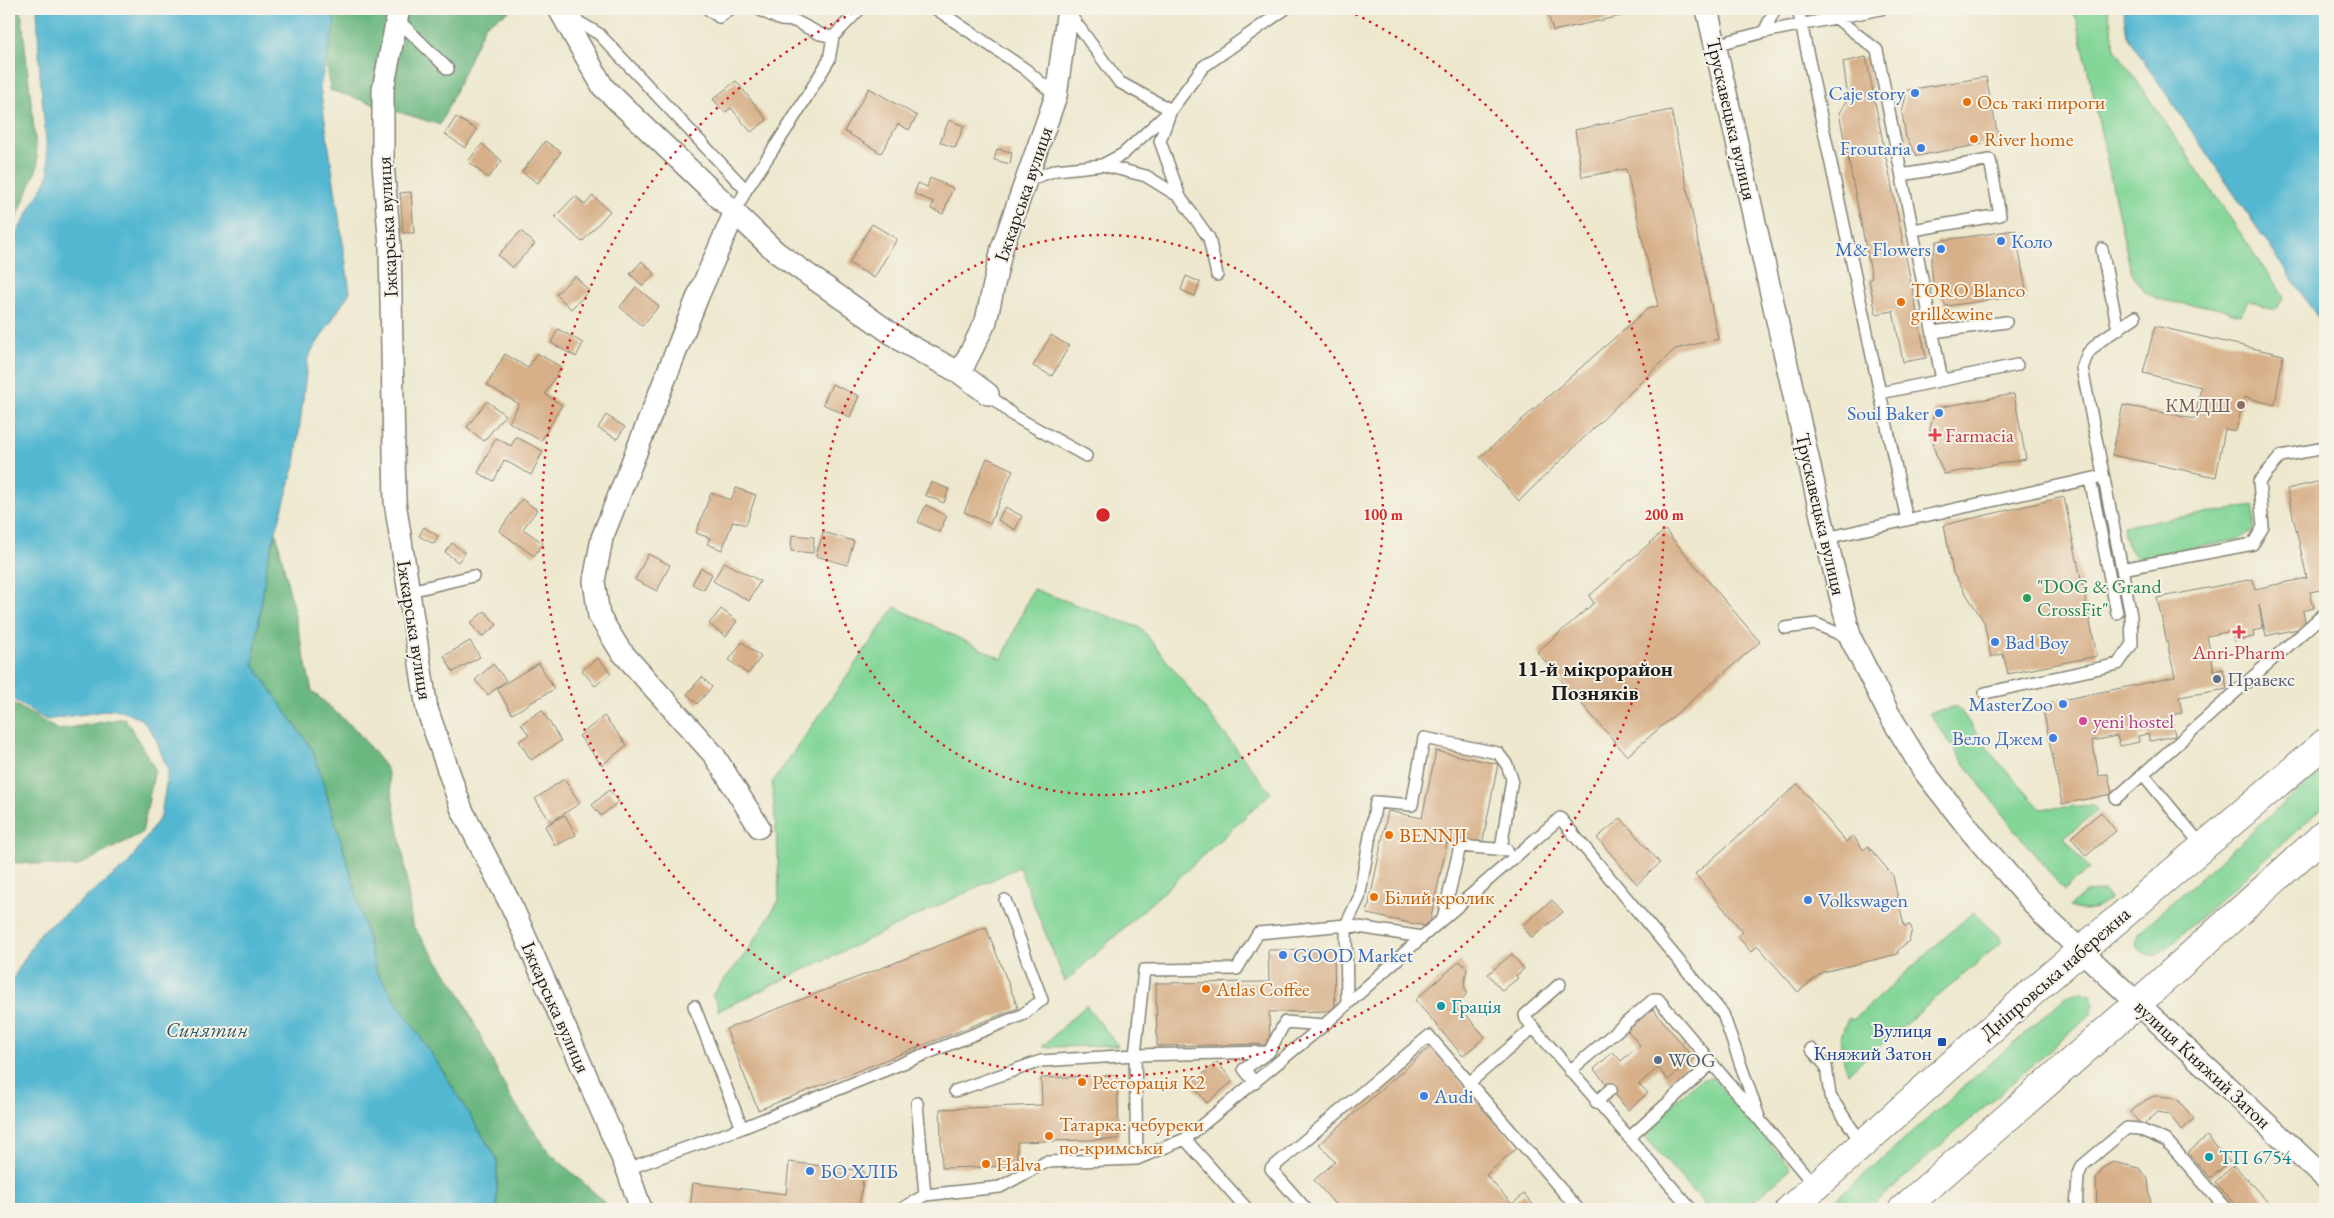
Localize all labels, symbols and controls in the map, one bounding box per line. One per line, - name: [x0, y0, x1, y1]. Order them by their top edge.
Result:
- street label: Трускавецька вулиця: [1701, 35, 1763, 203]
- place label: Caje story: [1829, 80, 1905, 106]
- marker: Caje story: [1909, 87, 1921, 99]
- place label: Ось такі пироги: [1977, 89, 2106, 115]
- marker: Ось такі пироги: [1961, 96, 1973, 108]
- street label: Іжкарська вулиця: [988, 123, 1058, 265]
- place label: River home: [1984, 126, 2074, 152]
- marker: River home: [1968, 133, 1980, 145]
- place label: Froutaria: [1840, 135, 1911, 161]
- marker: Froutaria: [1915, 142, 1927, 154]
- street label: Іжкарська вулиця: [370, 156, 404, 298]
- place label: Коло: [2011, 228, 2053, 254]
- marker: Коло: [1995, 235, 2007, 247]
- place label: M& Flowers: [1835, 236, 1931, 262]
- marker: M& Flowers: [1935, 243, 1947, 255]
- place label: TORO Blanco grill&wine: [1911, 277, 2026, 326]
- marker: TORO Blanco grill&wine: [1895, 296, 1907, 308]
- place label: КМДШ: [2165, 392, 2231, 418]
- marker: КМДШ: [2235, 399, 2247, 411]
- place label: Soul Baker: [1847, 400, 1929, 426]
- marker: Soul Baker: [1933, 407, 1945, 419]
- place label: Farmacia: [1945, 422, 2014, 448]
- marker: Farmacia: [1929, 429, 1941, 441]
- street label: Трускавецька вулиця: [1790, 430, 1852, 598]
- text: 100 m: [1363, 505, 1403, 524]
- text: 200 m: [1644, 505, 1684, 524]
- centre of rings: [1094, 506, 1112, 524]
- street label: Іжкарська вулиця: [391, 558, 439, 702]
- place label: "DOG & Grand CrossFit": [2037, 573, 2162, 622]
- marker: "DOG & Grand CrossFit": [2021, 592, 2033, 604]
- marker: Anri-Pharm: [2233, 626, 2245, 638]
- place label: Bad Boy: [2005, 629, 2069, 655]
- marker: Bad Boy: [1989, 636, 2001, 648]
- place label: Anri-Pharm: [2191, 639, 2286, 665]
- district label: 11-й мікрорайон Позняків: [1517, 655, 1673, 706]
- place label: Правекс: [2227, 666, 2295, 692]
- marker: Правекс: [2211, 673, 2223, 685]
- place label: MasterZoo: [1968, 691, 2053, 717]
- marker: MasterZoo: [2057, 698, 2069, 710]
- place label: yeni hostel: [2093, 708, 2174, 734]
- marker: yeni hostel: [2077, 715, 2089, 727]
- place label: Вело Джем: [1952, 725, 2043, 751]
- marker: Вело Джем: [2047, 732, 2059, 744]
- place label: BENNJI: [1399, 822, 1467, 848]
- marker: BENNJI: [1383, 829, 1395, 841]
- place label: Білий кролик: [1384, 884, 1495, 910]
- place label: Volkswagen: [1818, 887, 1909, 913]
- marker: Білий кролик: [1368, 891, 1380, 903]
- marker: Volkswagen: [1802, 894, 1814, 906]
- street label: Дніпровська набережна: [1974, 901, 2136, 1045]
- street label: Іжкарська вулиця: [515, 937, 597, 1077]
- place label: GOOD Market: [1293, 942, 1414, 968]
- marker: GOOD Market: [1277, 949, 1289, 961]
- place label: Atlas Coffee: [1215, 976, 1310, 1002]
- marker: Atlas Coffee: [1200, 983, 1212, 995]
- place label: Грація: [1451, 993, 1501, 1019]
- street label: вулиця Княжий Затон: [2129, 994, 2277, 1134]
- marker: Грація: [1435, 1000, 1447, 1012]
- water label: Синятин: [166, 1016, 248, 1043]
- place label: Вулиця Княжий Затон: [1814, 1017, 1932, 1066]
- marker: Вулиця Княжий Затон: [1936, 1036, 1948, 1048]
- place label: WOG: [1668, 1047, 1715, 1073]
- marker: WOG: [1652, 1054, 1664, 1066]
- place label: Ресторація K2: [1092, 1069, 1206, 1095]
- marker: Ресторація K2: [1076, 1076, 1088, 1088]
- place label: Audi: [1433, 1083, 1474, 1109]
- marker: Audi: [1418, 1090, 1430, 1102]
- place label: Татарка: чебуреки по-кримськи: [1059, 1111, 1204, 1160]
- marker: Татарка: чебуреки по-кримськи: [1043, 1130, 1055, 1142]
- place label: ТП 6754: [2219, 1144, 2292, 1170]
- place label: Halva: [996, 1151, 1041, 1177]
- marker: ТП 6754: [2203, 1151, 2215, 1163]
- place label: БО ХЛIБ: [820, 1158, 898, 1184]
- marker: Halva: [980, 1158, 992, 1170]
- marker: БО ХЛIБ: [804, 1165, 816, 1177]

